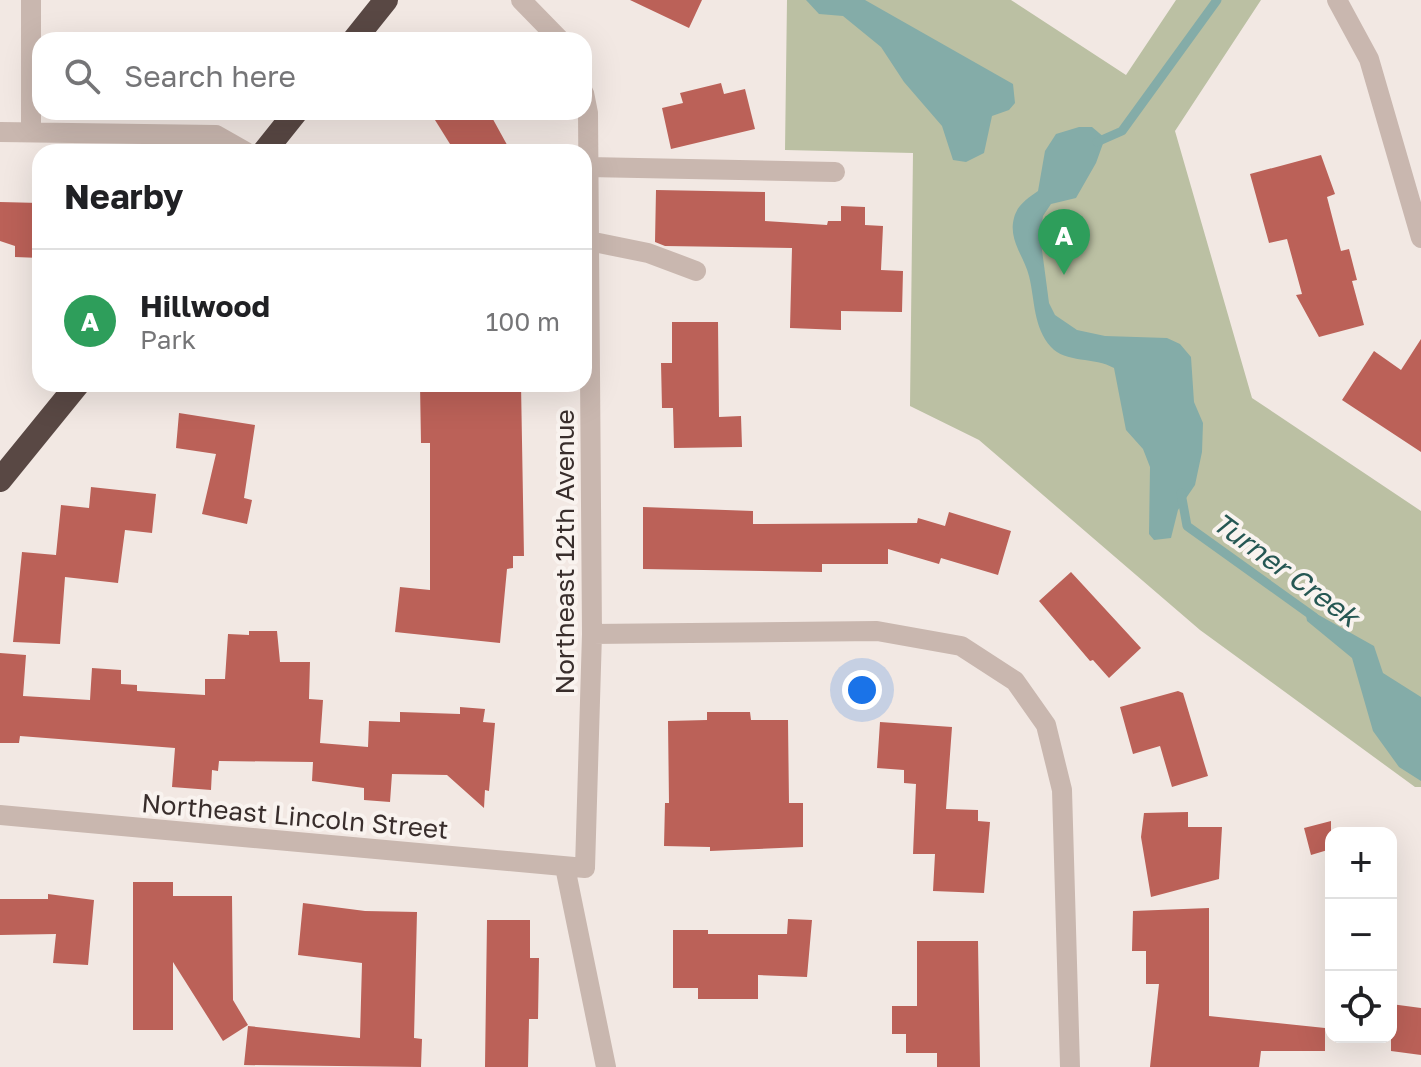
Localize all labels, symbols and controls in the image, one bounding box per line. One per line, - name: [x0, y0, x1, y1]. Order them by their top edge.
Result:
- search box: [32, 32, 592, 120]
- icon: search: [60, 54, 104, 98]
- text: Search here: [124, 58, 296, 94]
- text: Nearby: [64, 176, 184, 216]
- pin: A: [1038, 209, 1090, 275]
- text: Hillwood: [140, 288, 270, 324]
- text: A: [81, 306, 99, 337]
- text: 100 m: [486, 306, 560, 337]
- text: Park: [140, 324, 196, 355]
- street label: Northeast 12th Avenue: [549, 409, 580, 695]
- water label: Turner Creek: [1207, 505, 1368, 635]
- your location: [842, 670, 882, 710]
- street label: Northeast Lincoln Street: [140, 787, 450, 845]
- map controls: [1325, 827, 1397, 1043]
- button: +: [1325, 827, 1397, 899]
- button: −: [1325, 899, 1397, 971]
- button: locate: [1325, 971, 1397, 1043]

